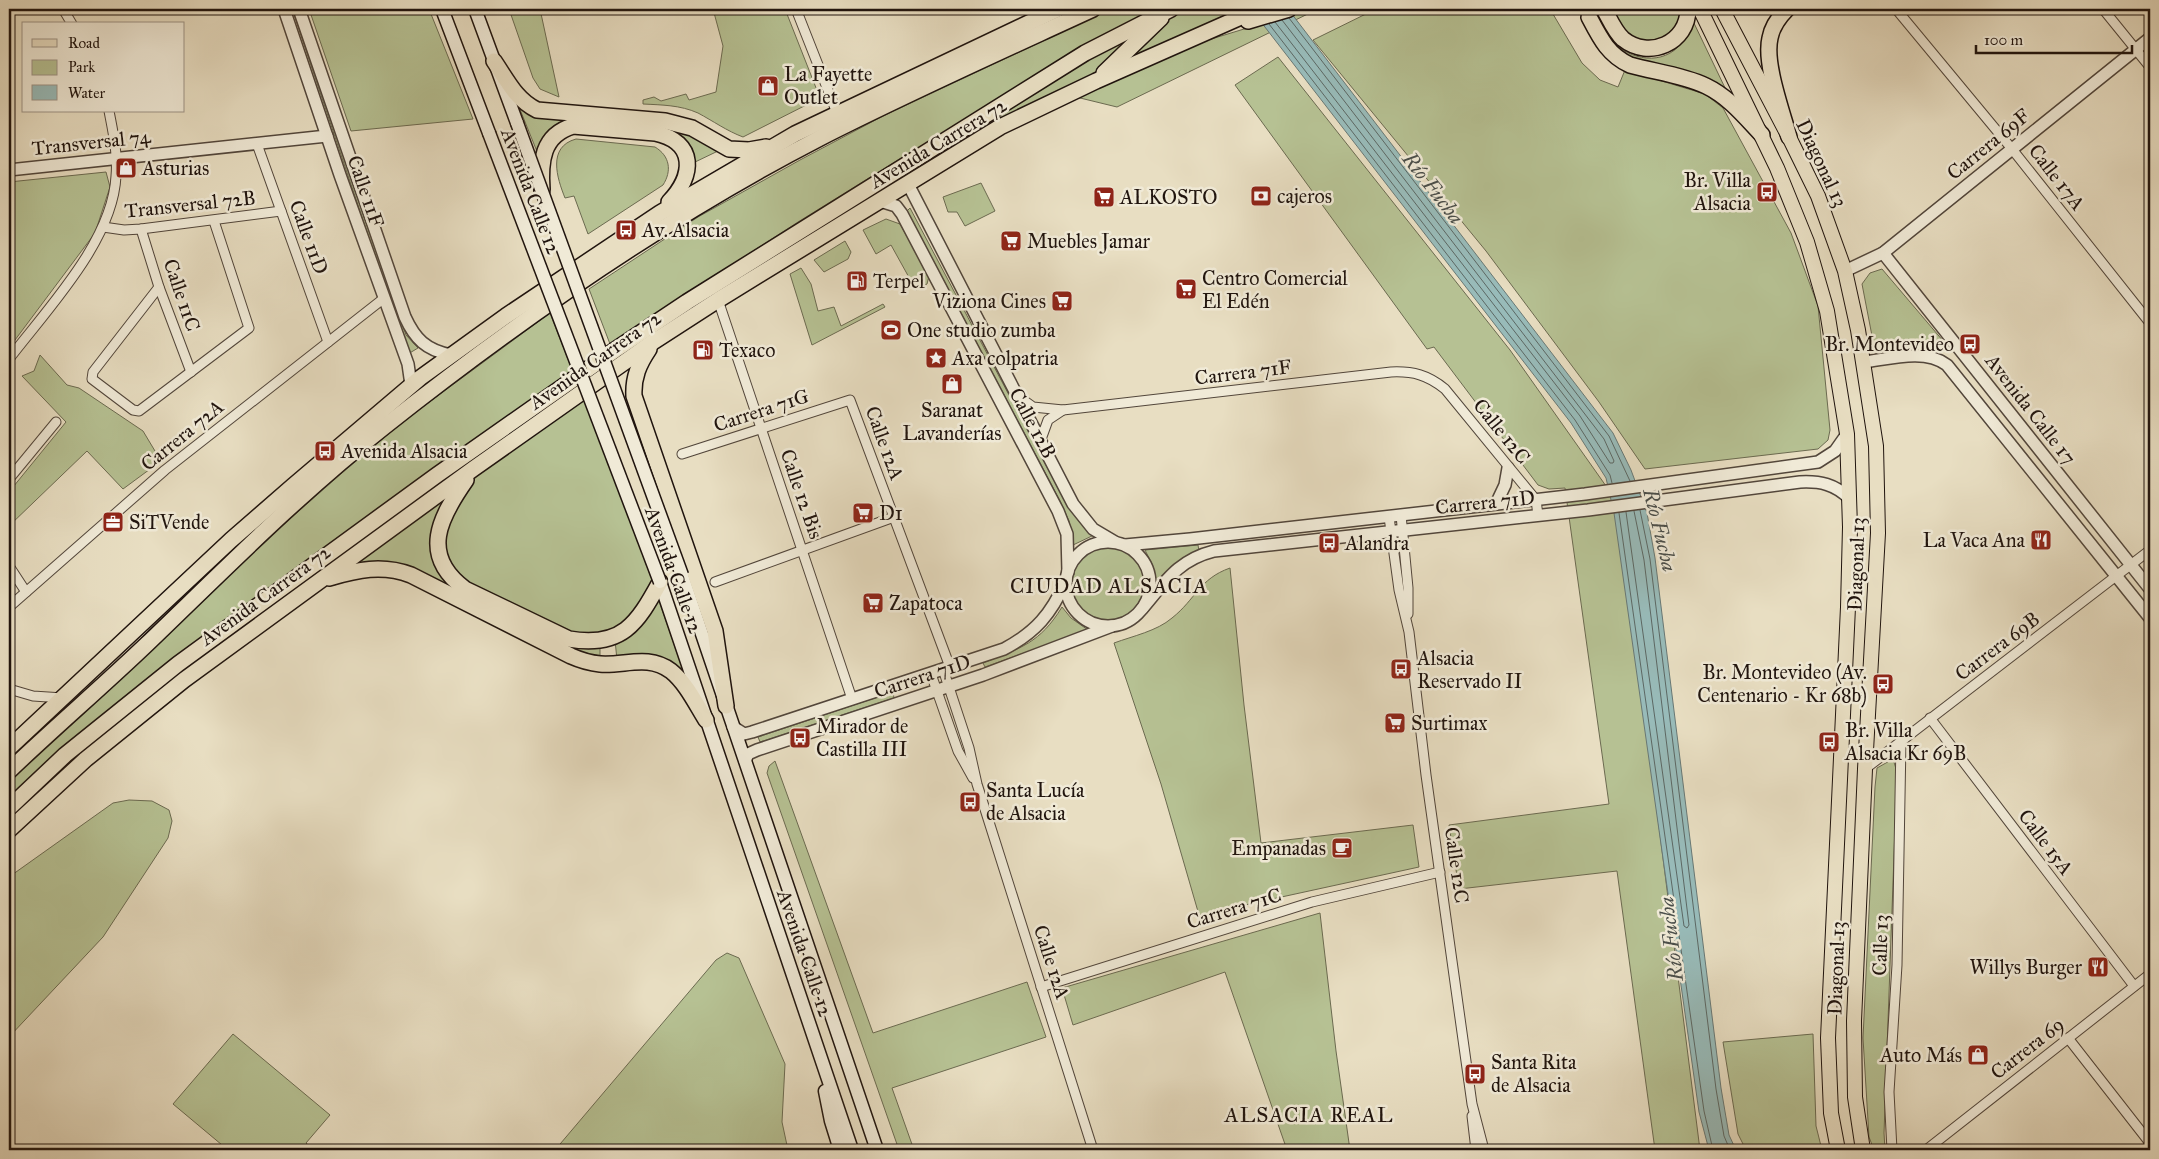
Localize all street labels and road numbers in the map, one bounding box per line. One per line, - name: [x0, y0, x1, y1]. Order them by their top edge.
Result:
- street label: Avenida Carrera 72: [864, 93, 1011, 194]
- street label: Carrera 69F: [1942, 103, 2034, 185]
- street label: Diagonal 13: [1790, 115, 1853, 211]
- street label: Transversal 74: [30, 124, 152, 160]
- street label: Avenida Calle 12: [496, 124, 566, 257]
- street label: Calle 17A: [2024, 139, 2091, 215]
- street label: Calle 11F: [343, 152, 389, 230]
- street label: Transversal 72B: [123, 185, 257, 223]
- street label: Calle 11D: [285, 197, 333, 277]
- street label: Calle 11C: [158, 256, 206, 334]
- street label: Avenida Carrera 72: [524, 306, 666, 415]
- street label: Avenida Calle 17: [1980, 348, 2082, 469]
- street label: Carrera 71F: [1193, 354, 1293, 390]
- street label: Carrera 71G: [710, 383, 812, 437]
- street label: Calle 12B: [1004, 384, 1062, 462]
- street label: Carrera 72A: [136, 394, 229, 476]
- street label: Calle 12C: [1468, 394, 1536, 468]
- street label: Calle 12A: [861, 403, 910, 484]
- street label: Calle 12 Bis: [775, 446, 829, 542]
- street label: Carrera 71D: [1434, 485, 1536, 519]
- street label: Avenida Calle 12: [640, 503, 708, 637]
- street label: Diagonal 13: [1842, 517, 1871, 612]
- street label: Avenida Carrera 72: [194, 540, 335, 651]
- street label: Carrera 69B: [1950, 606, 2044, 686]
- street label: Carrera 71D: [871, 649, 973, 703]
- street label: Calle 15A: [2014, 804, 2079, 880]
- street label: Calle 12C: [1440, 825, 1474, 905]
- street label: Carrera 71C: [1184, 882, 1284, 934]
- street label: Avenida Calle 12: [772, 885, 838, 1020]
- street label: Calle 13: [1867, 914, 1893, 976]
- street label: Diagonal 13: [1822, 921, 1851, 1016]
- street label: Calle 12A: [1029, 922, 1075, 1003]
- street label: Carrera 69: [1986, 1012, 2068, 1084]

